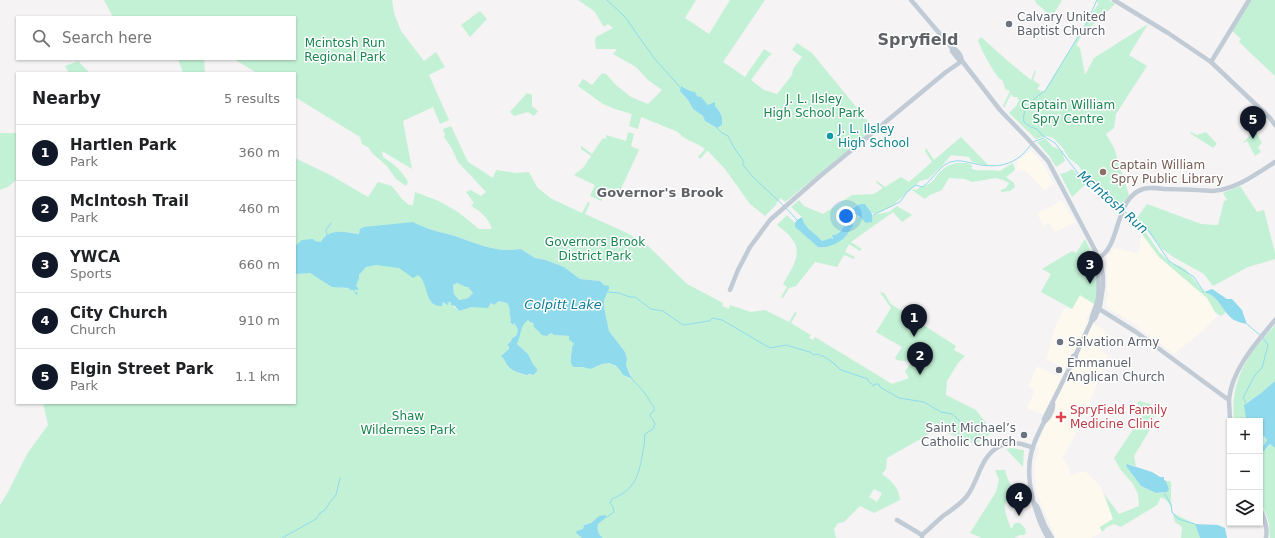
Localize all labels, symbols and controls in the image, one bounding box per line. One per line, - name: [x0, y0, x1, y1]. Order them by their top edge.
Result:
- place label: Calvary United Baptist Church: [1017, 10, 1106, 38]
- search box: [16, 16, 296, 60]
- marker: Calvary United Baptist Church: [1004, 19, 1014, 29]
- icon: search: [30, 27, 52, 49]
- text: Search here: [62, 29, 152, 47]
- district label: Spryfield: [878, 30, 958, 49]
- park label: Mcintosh Run Regional Park: [304, 36, 386, 64]
- text: Nearby: [32, 88, 101, 108]
- text: 5 results: [224, 91, 280, 106]
- park label: J. L. Ilsley High School Park: [764, 92, 865, 120]
- park label: Captain William Spry Centre: [1021, 98, 1115, 126]
- pin: 5: [1240, 106, 1266, 139]
- place label: J. L. Ilsley High School: [837, 122, 909, 150]
- marker: J. L. Ilsley High School: [825, 131, 835, 141]
- text: Hartlen Park: [70, 136, 177, 154]
- text: 1: [40, 145, 50, 160]
- text: 360 m: [238, 145, 280, 160]
- text: Park: [70, 154, 98, 169]
- place label: Captain William Spry Public Library: [1111, 158, 1223, 186]
- water label: McIntosh Run: [1075, 167, 1151, 237]
- marker: Captain William Spry Public Library: [1098, 167, 1108, 177]
- district label: Governor's Brook: [597, 185, 724, 200]
- text: McIntosh Trail: [70, 192, 189, 210]
- text: 2: [40, 201, 50, 216]
- text: 460 m: [238, 201, 280, 216]
- your location: [836, 206, 856, 226]
- text: Park: [70, 210, 98, 225]
- park label: Governors Brook District Park: [545, 235, 645, 263]
- text: YWCA: [70, 248, 120, 266]
- pin: 3: [1077, 251, 1103, 284]
- text: 3: [40, 257, 50, 272]
- text: 660 m: [238, 257, 280, 272]
- text: Sports: [70, 266, 112, 281]
- water label: Colpitt Lake: [524, 297, 602, 312]
- text: City Church: [70, 304, 168, 322]
- pin: 1: [901, 304, 927, 337]
- text: 4: [40, 313, 50, 328]
- text: 910 m: [238, 313, 280, 328]
- text: Church: [70, 322, 116, 337]
- place label: Salvation Army: [1068, 335, 1159, 349]
- marker: Salvation Army: [1055, 337, 1065, 347]
- pin: 2: [907, 342, 933, 375]
- place label: Emmanuel Anglican Church: [1067, 356, 1165, 384]
- text: Elgin Street Park: [70, 360, 213, 378]
- marker: Emmanuel Anglican Church: [1054, 365, 1064, 375]
- text: 5: [40, 369, 50, 384]
- text: 1.1 km: [235, 369, 280, 384]
- text: Park: [70, 378, 98, 393]
- place label: SpryField Family Medicine Clinic: [1070, 403, 1167, 431]
- park label: Shaw Wilderness Park: [360, 409, 456, 437]
- marker: SpryField Family Medicine Clinic: [1055, 411, 1067, 423]
- map controls: [1227, 418, 1263, 526]
- button: +: [1227, 418, 1263, 454]
- place label: Saint Michael’s Catholic Church: [921, 421, 1016, 449]
- marker: Saint Michael’s Catholic Church: [1019, 430, 1029, 440]
- button: −: [1227, 454, 1263, 490]
- pin: 4: [1006, 483, 1032, 516]
- button: layers: [1227, 490, 1263, 526]

